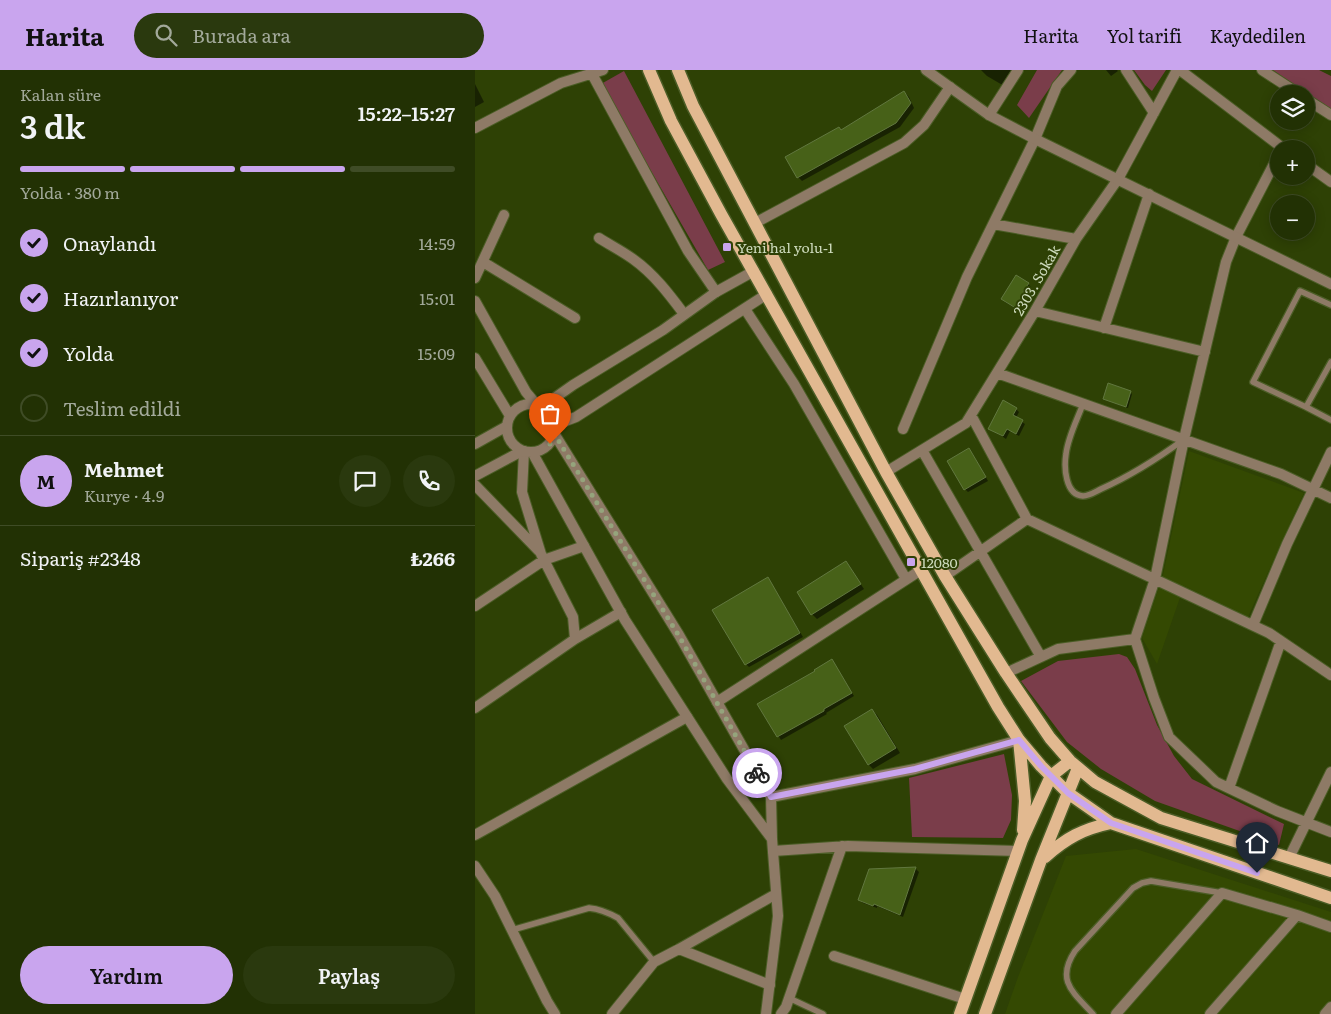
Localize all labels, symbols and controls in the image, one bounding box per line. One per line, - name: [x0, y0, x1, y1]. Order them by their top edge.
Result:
- search box: [134, 13, 484, 58]
- text: Harita: [25, 18, 104, 53]
- icon: search: [152, 21, 180, 49]
- text: Burada ara: [192, 21, 291, 49]
- text: Harita: [1023, 22, 1079, 49]
- text: Yol tarifi: [1107, 22, 1182, 49]
- text: Kaydedilen: [1210, 22, 1306, 49]
- text: Kalan süre: [20, 82, 101, 106]
- map controls: [1270, 85, 1315, 240]
- button: layers: [1270, 85, 1315, 130]
- text: 15:22–15:27: [358, 99, 455, 127]
- text: 3 dk: [20, 101, 85, 149]
- button: +: [1270, 140, 1315, 185]
- text: Yolda · 380 m: [20, 180, 120, 204]
- button: −: [1270, 195, 1315, 240]
- icon: check: [20, 229, 48, 257]
- text: Onaylandı: [63, 229, 156, 257]
- text: 14:59: [418, 231, 455, 255]
- place label: Yeni hal yolu-1: [737, 237, 834, 257]
- marker: Yeni hal yolu-1: [721, 241, 733, 253]
- street label: 2303. Sokak: [1008, 241, 1065, 319]
- icon: check: [20, 284, 48, 312]
- text: Hazırlanıyor: [63, 284, 178, 312]
- text: 15:01: [419, 286, 455, 310]
- icon: check: [20, 339, 48, 367]
- text: Yolda: [63, 339, 114, 367]
- text: 15:09: [417, 341, 455, 365]
- pin: [529, 393, 571, 444]
- text: Teslim edildi: [63, 394, 181, 422]
- icon: bag: [536, 400, 564, 428]
- text: Mehmet: [84, 455, 164, 483]
- button: chat: [339, 455, 391, 507]
- button: phone: [403, 455, 455, 507]
- text: M: [37, 467, 55, 495]
- text: Kurye · 4.9: [84, 483, 164, 507]
- text: Sipariş #2348: [20, 544, 141, 572]
- text: ₺266: [410, 544, 455, 572]
- place label: 12080: [921, 552, 958, 572]
- marker: 12080: [905, 556, 917, 568]
- courier: [732, 748, 782, 798]
- icon: bike: [743, 759, 771, 787]
- pin: [1236, 822, 1278, 873]
- icon: home: [1243, 829, 1271, 857]
- button: Yardım: [20, 946, 233, 1004]
- button: Paylaş: [243, 946, 455, 1004]

